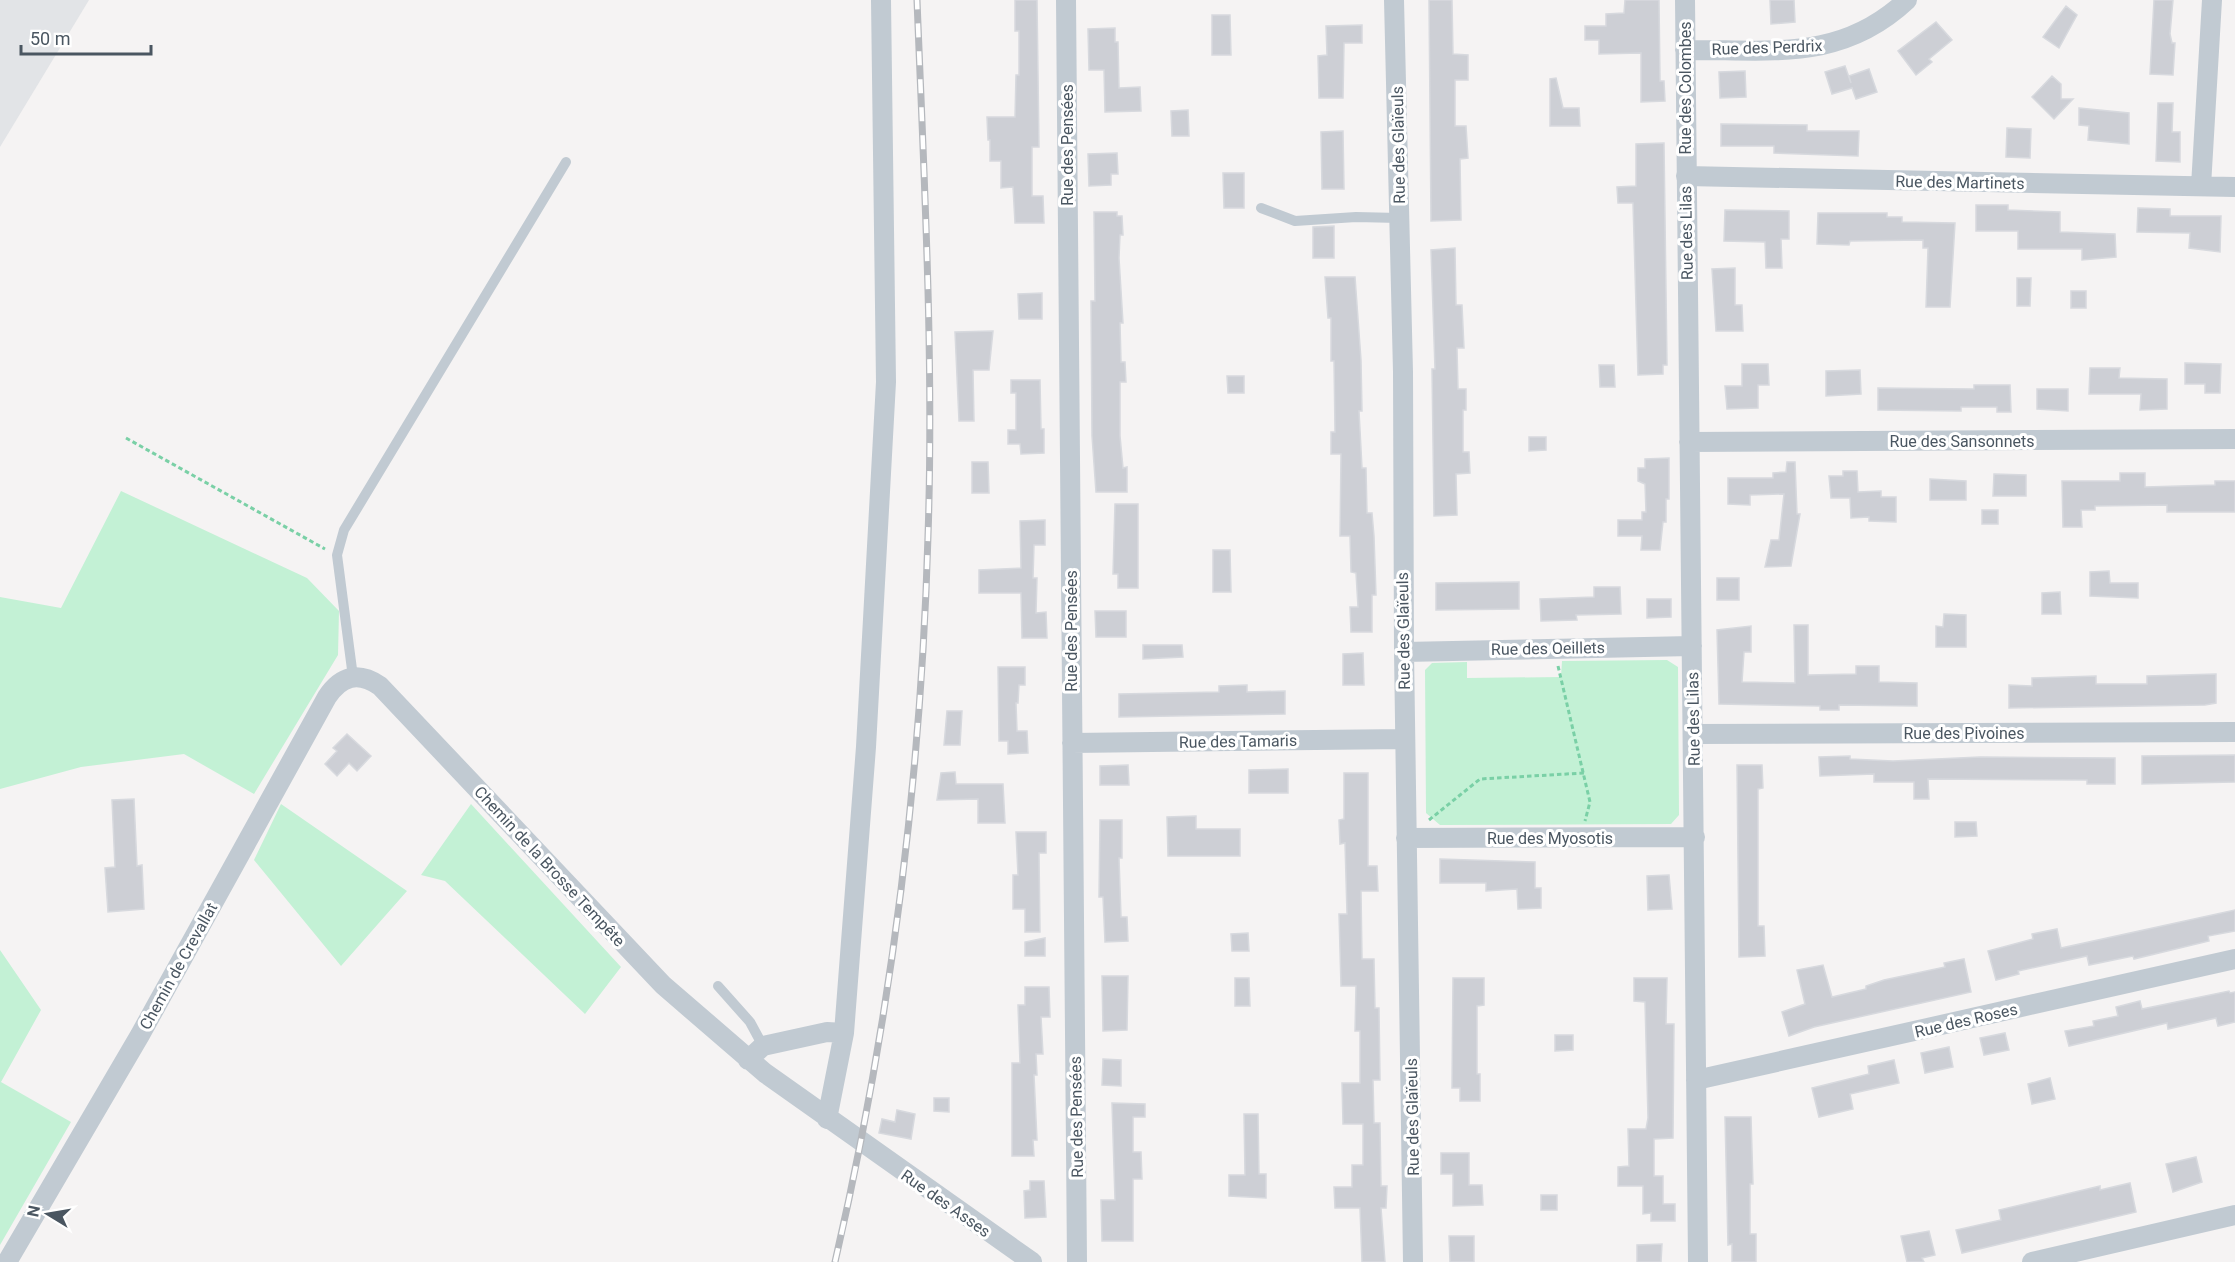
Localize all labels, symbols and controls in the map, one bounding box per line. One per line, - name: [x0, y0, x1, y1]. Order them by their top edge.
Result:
- scale bar: [21, 18, 152, 56]
- street label: Rue des Colombes: [1676, 21, 1695, 155]
- text: 50 m: [30, 28, 70, 49]
- street label: Rue des Perdrix: [1711, 36, 1823, 59]
- street label: Rue des Pensées: [1058, 84, 1077, 206]
- street label: Rue des Glaïeuls: [1388, 86, 1409, 204]
- street label: Rue des Martinets: [1895, 172, 2025, 193]
- street label: Rue des Lilas: [1676, 186, 1697, 280]
- street label: Rue des Sansonnets: [1890, 432, 2034, 451]
- street label: Rue des Pensées: [1062, 570, 1081, 692]
- street label: Rue des Glaïeuls: [1393, 572, 1414, 690]
- street label: Rue des Oeillets: [1491, 638, 1605, 659]
- street label: Rue des Lilas: [1683, 672, 1704, 766]
- street label: Rue des Pivoines: [1903, 724, 2025, 743]
- street label: Rue des Tamaris: [1179, 731, 1297, 752]
- street label: Chemin de la Brosse Tempête: [470, 782, 629, 950]
- street label: Rue des Myosotis: [1487, 829, 1613, 848]
- street label: Chemin de Crevallat: [136, 900, 221, 1033]
- street label: Rue des Roses: [1913, 999, 2019, 1042]
- street label: Rue des Pensées: [1066, 1056, 1087, 1178]
- street label: Rue des Glaïeuls: [1402, 1058, 1423, 1176]
- street label: Rue des Asses: [897, 1166, 994, 1241]
- north arrow: [18, 1184, 78, 1244]
- text: N: [23, 1204, 44, 1219]

